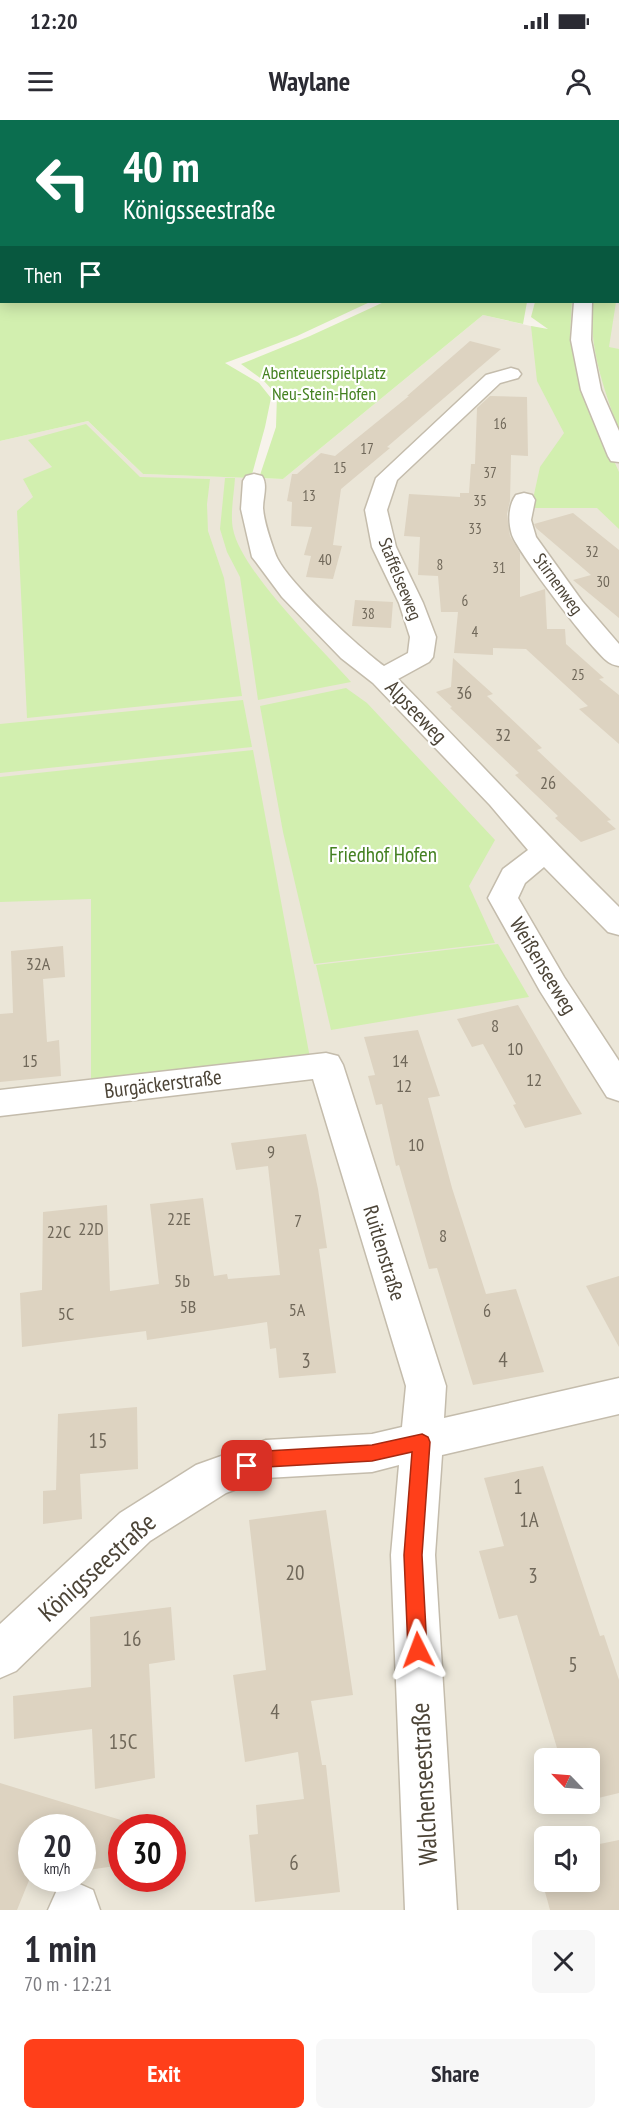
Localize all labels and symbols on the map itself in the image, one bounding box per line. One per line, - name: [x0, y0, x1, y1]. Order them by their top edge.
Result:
- park label: Abenteuerspielplatz Neu-Stein-Hofen: [262, 361, 386, 405]
- house number: 16: [493, 414, 507, 433]
- house number: 17: [360, 439, 374, 458]
- house number: 15: [333, 458, 347, 477]
- house number: 37: [483, 463, 497, 482]
- house number: 13: [302, 486, 316, 505]
- house number: 35: [473, 491, 487, 510]
- house number: 33: [468, 519, 482, 538]
- street label: Staffelseeweg: [374, 534, 427, 623]
- house number: 32: [585, 542, 599, 561]
- street label: Stirnenweg: [528, 549, 588, 619]
- house number: 40: [318, 550, 332, 569]
- house number: 8: [437, 555, 443, 574]
- house number: 31: [492, 558, 506, 577]
- house number: 30: [596, 572, 610, 591]
- house number: 6: [462, 591, 469, 610]
- house number: 38: [361, 604, 375, 623]
- house number: 4: [472, 622, 479, 641]
- house number: 25: [571, 665, 585, 684]
- street label: Alpseeweg: [380, 674, 453, 749]
- house number: 36: [456, 681, 472, 704]
- house number: 32: [495, 723, 511, 746]
- house number: 26: [540, 771, 556, 794]
- park label: Friedhof Hofen: [329, 841, 437, 868]
- street label: Weißenseeweg: [504, 912, 583, 1019]
- house number: 32A: [26, 952, 51, 975]
- house number: 8: [491, 1014, 499, 1037]
- house number: 10: [507, 1037, 523, 1060]
- house number: 15: [22, 1049, 38, 1072]
- house number: 14: [392, 1049, 408, 1072]
- street label: Burgäckerstraße: [103, 1063, 223, 1104]
- house number: 12: [526, 1068, 542, 1091]
- house number: 12: [396, 1074, 412, 1097]
- house number: 10: [408, 1133, 424, 1156]
- house number: 9: [267, 1140, 275, 1163]
- street label: Ruitlenstraße: [357, 1202, 412, 1304]
- house number: 22E: [167, 1207, 191, 1230]
- house number: 7: [294, 1209, 302, 1232]
- house number: 22D: [78, 1217, 104, 1240]
- house number: 22C: [47, 1220, 71, 1243]
- house number: 8: [439, 1224, 447, 1247]
- house number: 5b: [174, 1269, 190, 1292]
- house number: 5B: [180, 1295, 196, 1318]
- house number: 5A: [289, 1298, 306, 1321]
- house number: 6: [483, 1299, 491, 1322]
- house number: 5C: [58, 1302, 74, 1325]
- house number: 4: [498, 1346, 508, 1373]
- house number: 3: [301, 1347, 311, 1374]
- house number: 15: [89, 1427, 107, 1454]
- pin: [221, 1440, 272, 1491]
- house number: 1: [513, 1473, 523, 1500]
- street label: Königsseestraße: [31, 1505, 162, 1628]
- house number: 1A: [519, 1506, 539, 1533]
- house number: 20: [286, 1559, 304, 1586]
- house number: 3: [528, 1562, 538, 1589]
- position arrow: [386, 1618, 450, 1682]
- house number: 16: [123, 1625, 141, 1652]
- house number: 5: [568, 1651, 578, 1678]
- house number: 4: [270, 1698, 280, 1725]
- street label: Walchenseestraße: [403, 1702, 444, 1866]
- house number: 15C: [109, 1728, 138, 1755]
- north arrow: [534, 1748, 600, 1814]
- speed limit sign: 30: [108, 1814, 186, 1892]
- house number: 6: [289, 1849, 299, 1876]

